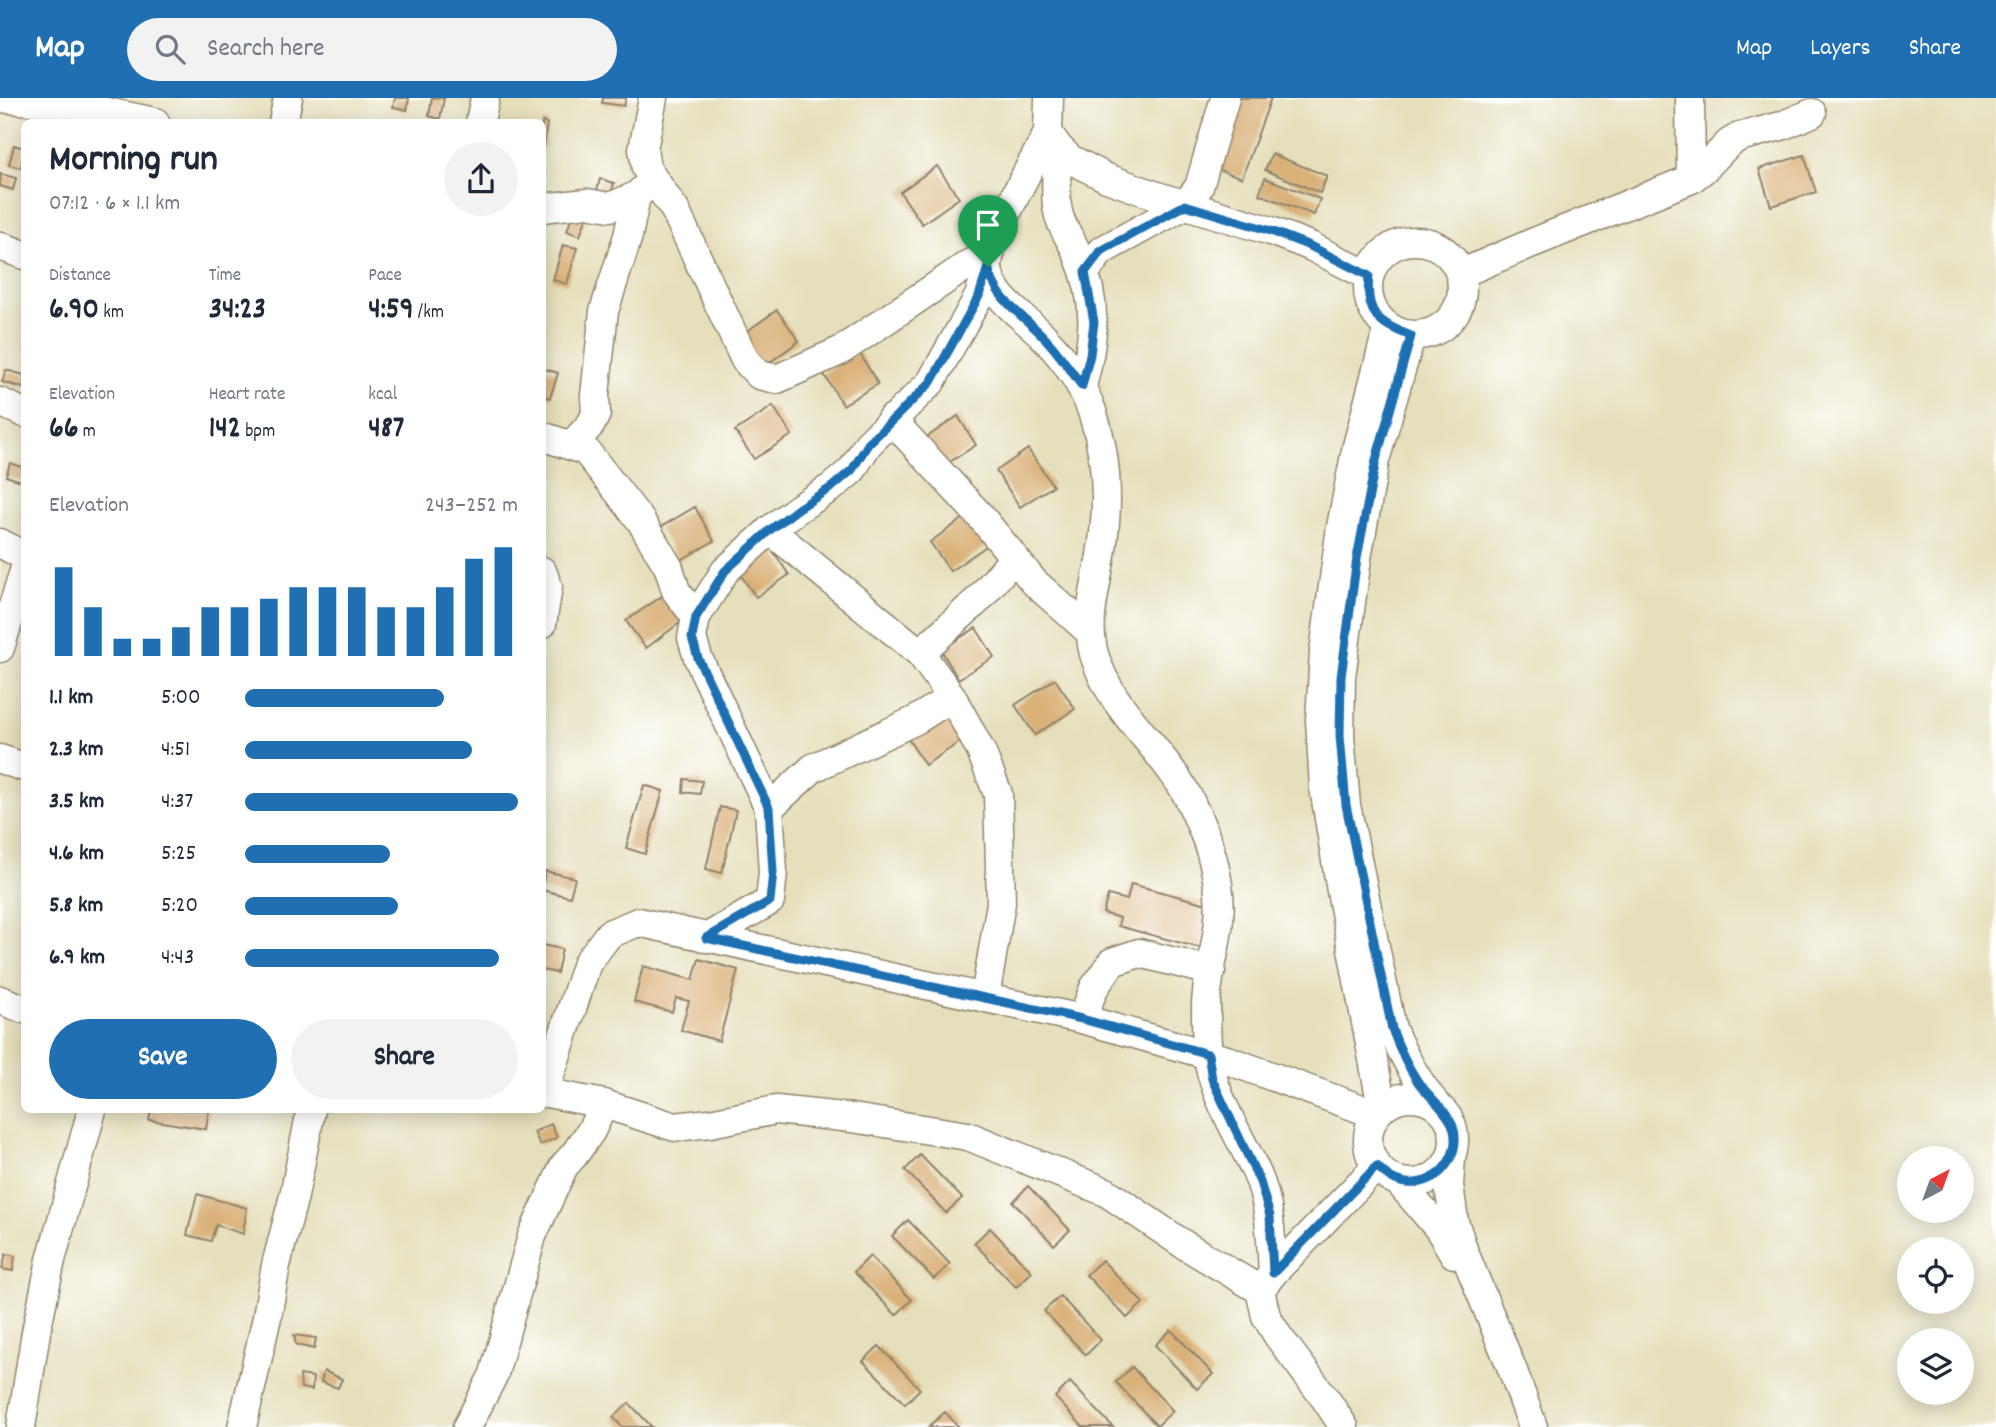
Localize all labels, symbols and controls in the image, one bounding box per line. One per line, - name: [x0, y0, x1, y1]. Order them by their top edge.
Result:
- search box: [127, 18, 617, 81]
- text: Map: [35, 26, 85, 73]
- icon: search: [151, 30, 189, 68]
- text: Search here: [207, 31, 325, 68]
- text: Map: [1736, 32, 1772, 66]
- text: Layers: [1810, 32, 1871, 66]
- text: Share: [1909, 32, 1961, 66]
- text: Morning run: [49, 134, 218, 189]
- button: share: [444, 142, 518, 216]
- text: 07:12 · 6 × 1.1 km: [49, 188, 180, 221]
- pin: [958, 195, 1018, 267]
- icon: arrive: [969, 206, 1007, 244]
- text: Distance: [49, 263, 111, 290]
- text: Time: [209, 263, 241, 290]
- text: Pace: [368, 263, 402, 290]
- text: 6.90: [49, 290, 99, 333]
- text: 34:23: [209, 290, 266, 333]
- text: 4:59: [368, 290, 413, 333]
- text: km: [99, 300, 124, 327]
- text: /km: [413, 300, 444, 327]
- text: Elevation: [49, 382, 115, 409]
- text: Heart rate: [209, 382, 285, 409]
- text: kcal: [368, 382, 397, 409]
- text: 66: [49, 409, 78, 452]
- text: 142: [209, 409, 241, 452]
- text: 487: [368, 409, 404, 452]
- text: m: [78, 419, 96, 446]
- text: bpm: [241, 419, 275, 446]
- text: Elevation: [49, 490, 129, 523]
- text: 243–252 m: [425, 490, 518, 523]
- text: 1.1 km: [49, 682, 93, 715]
- text: 5:00: [161, 682, 201, 715]
- text: 2.3 km: [49, 734, 104, 767]
- text: 4:51: [161, 734, 190, 767]
- text: 3.5 km: [49, 786, 104, 819]
- text: 4:37: [161, 786, 193, 819]
- text: 4.6 km: [49, 838, 104, 871]
- text: 5:25: [161, 838, 196, 871]
- text: 5.8 km: [49, 890, 103, 923]
- text: 5:20: [161, 890, 198, 923]
- text: 6.9 km: [49, 942, 105, 975]
- text: 4:43: [161, 942, 194, 975]
- button: Save: [49, 1019, 277, 1099]
- button: Share: [291, 1019, 518, 1099]
- north arrow: [1897, 1146, 1974, 1223]
- map controls: [1897, 1146, 1974, 1405]
- button: locate: [1897, 1237, 1974, 1314]
- button: layers: [1897, 1328, 1974, 1405]

